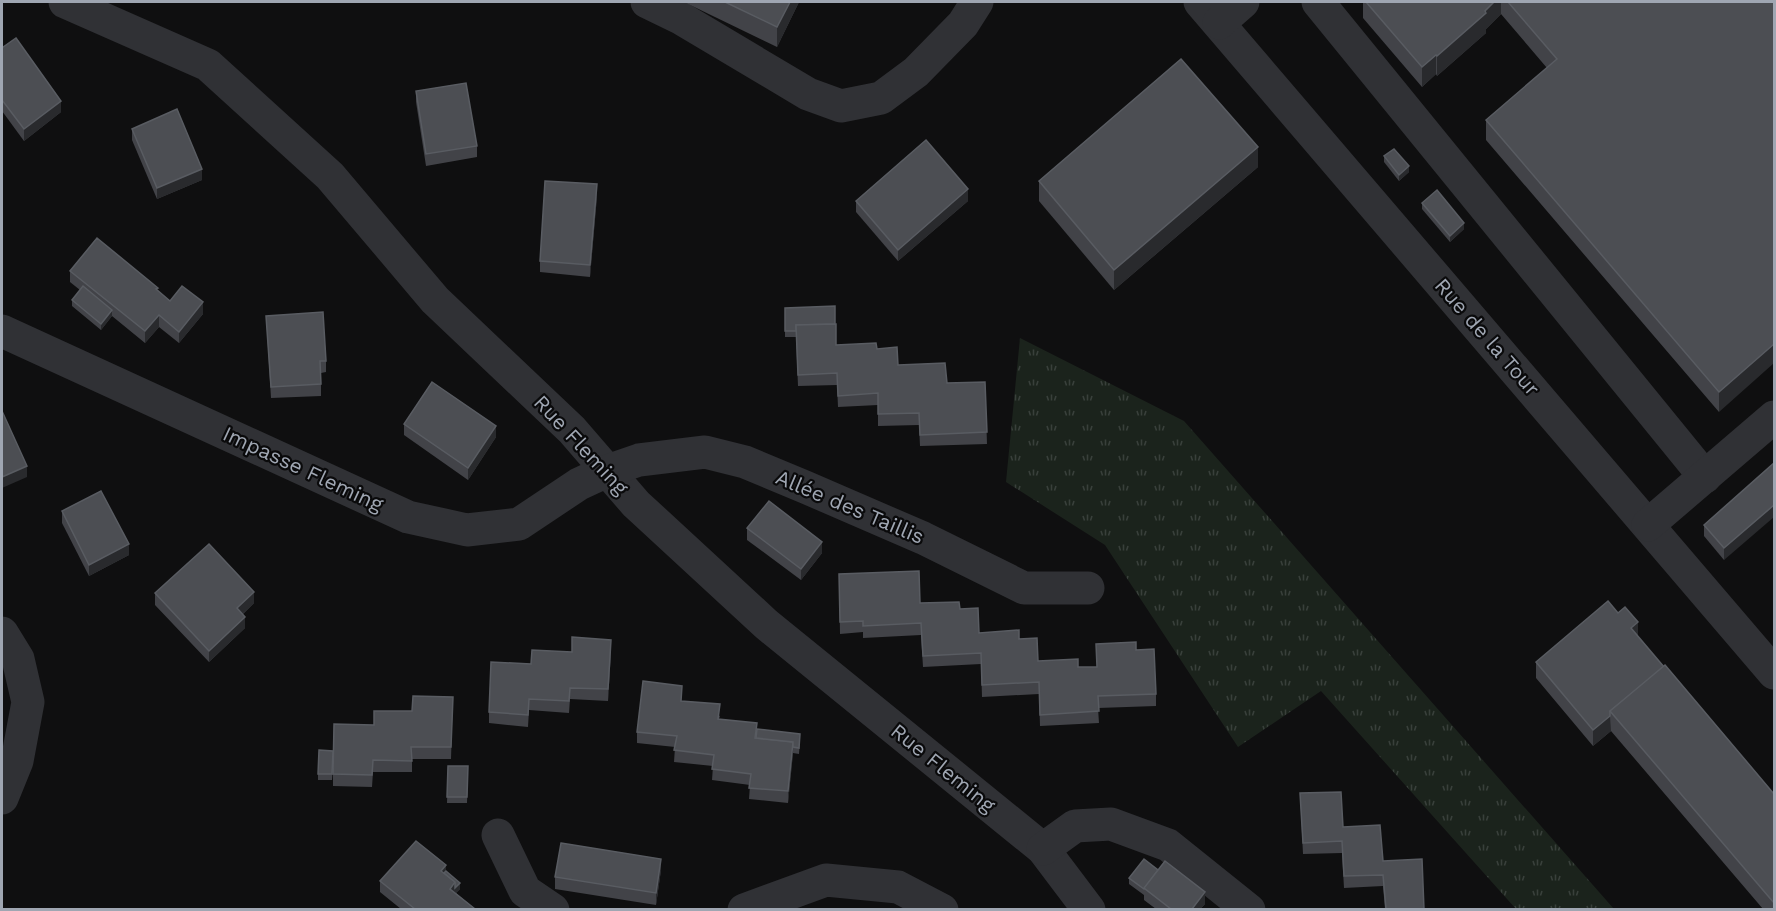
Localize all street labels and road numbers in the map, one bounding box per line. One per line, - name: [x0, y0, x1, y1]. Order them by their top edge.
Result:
- street label: Rue de la Tour: [1430, 273, 1545, 401]
- street label: Rue Fleming: [529, 390, 634, 500]
- street label: Impasse Fleming: [219, 421, 388, 517]
- street label: Allée des Taillis: [772, 464, 928, 549]
- street label: Rue Fleming: [886, 718, 1001, 818]

